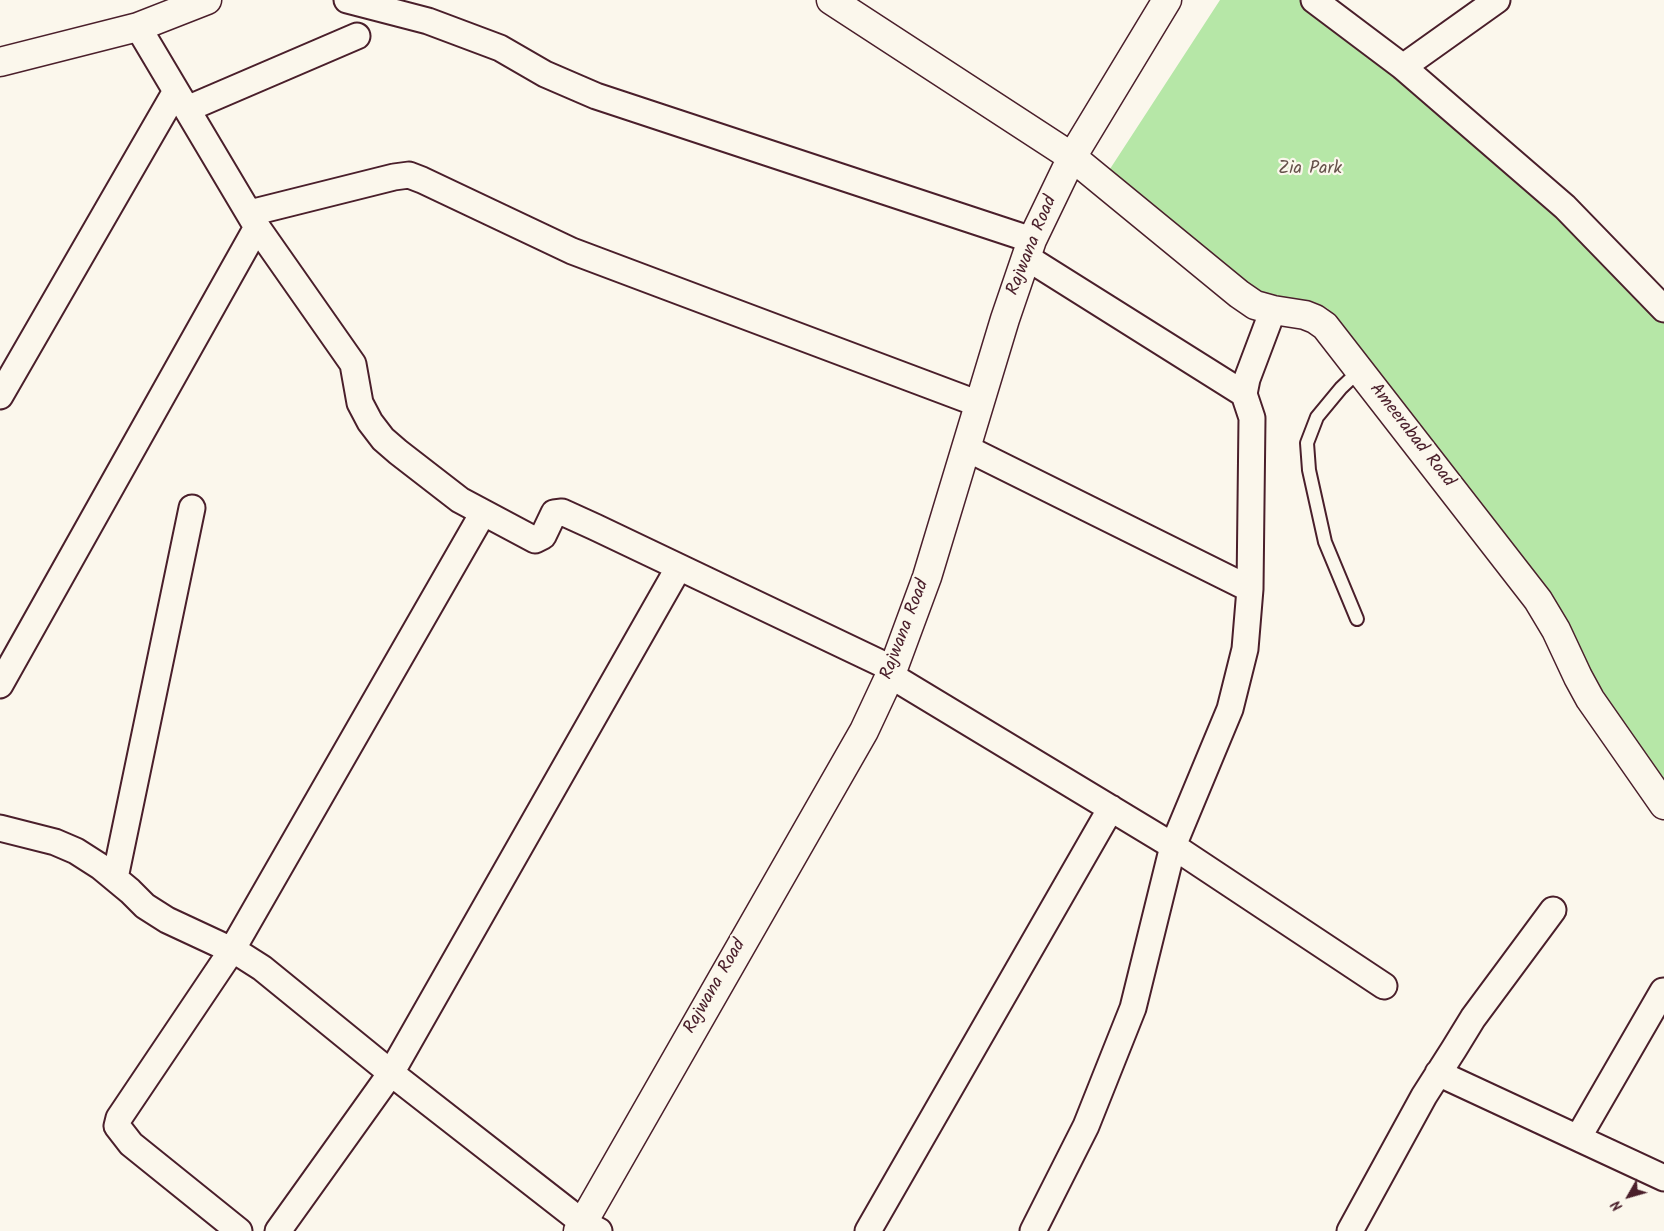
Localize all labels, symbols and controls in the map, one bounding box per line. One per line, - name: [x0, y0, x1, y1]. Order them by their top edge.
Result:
- park label: Zia Park: [1278, 159, 1342, 181]
- street label: Rajwana Road: [1003, 193, 1063, 299]
- street label: Ameerabad Road: [1364, 380, 1458, 492]
- street label: Rajwana Road: [877, 577, 935, 683]
- street label: Rajwana Road: [680, 936, 752, 1038]
- north arrow: [1604, 1171, 1654, 1221]
- text: N: [1606, 1195, 1629, 1215]

